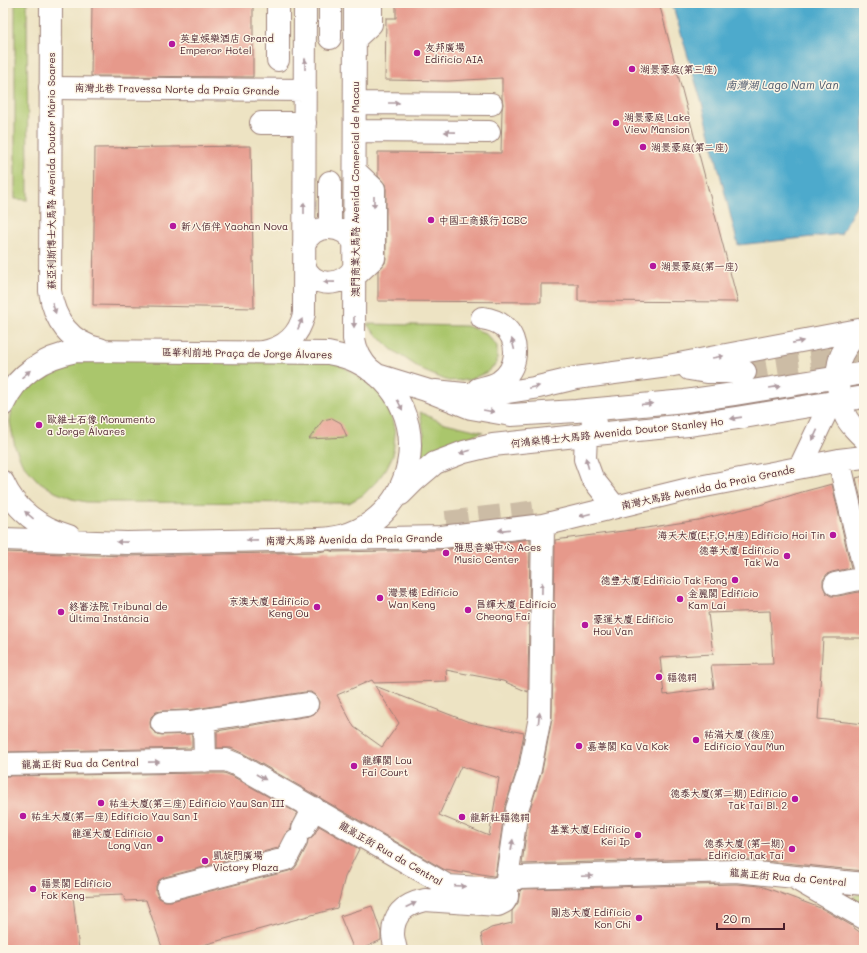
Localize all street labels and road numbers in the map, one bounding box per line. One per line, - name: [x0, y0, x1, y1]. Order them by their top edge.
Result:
- street label: 蘇亞利斯博士大馬路 Avenida Doutor Mário Soares: [44, 52, 58, 290]
- street label: 南灣北巷 Travessa Norte da Praia Grande: [74, 80, 280, 98]
- street label: 澳門商業大馬路 Avenida Comercial de Macau: [348, 81, 362, 297]
- street label: 區華利前地 Praça de Jorge Álvares: [162, 345, 332, 361]
- street label: 何鴻燊博士大馬路 Avenida Doutor Stanley Ho: [510, 414, 724, 450]
- street label: 南灣大馬路 Avenida da Praia Grande: [620, 462, 796, 512]
- street label: 南灣大馬路 Avenida da Praia Grande: [265, 530, 443, 548]
- street label: 龍嵩正街 Rua da Central: [21, 755, 139, 771]
- street label: 龍嵩正街 Rua da Central: [337, 818, 445, 888]
- street label: 龍嵩正街 Rua da Central: [729, 865, 847, 889]

